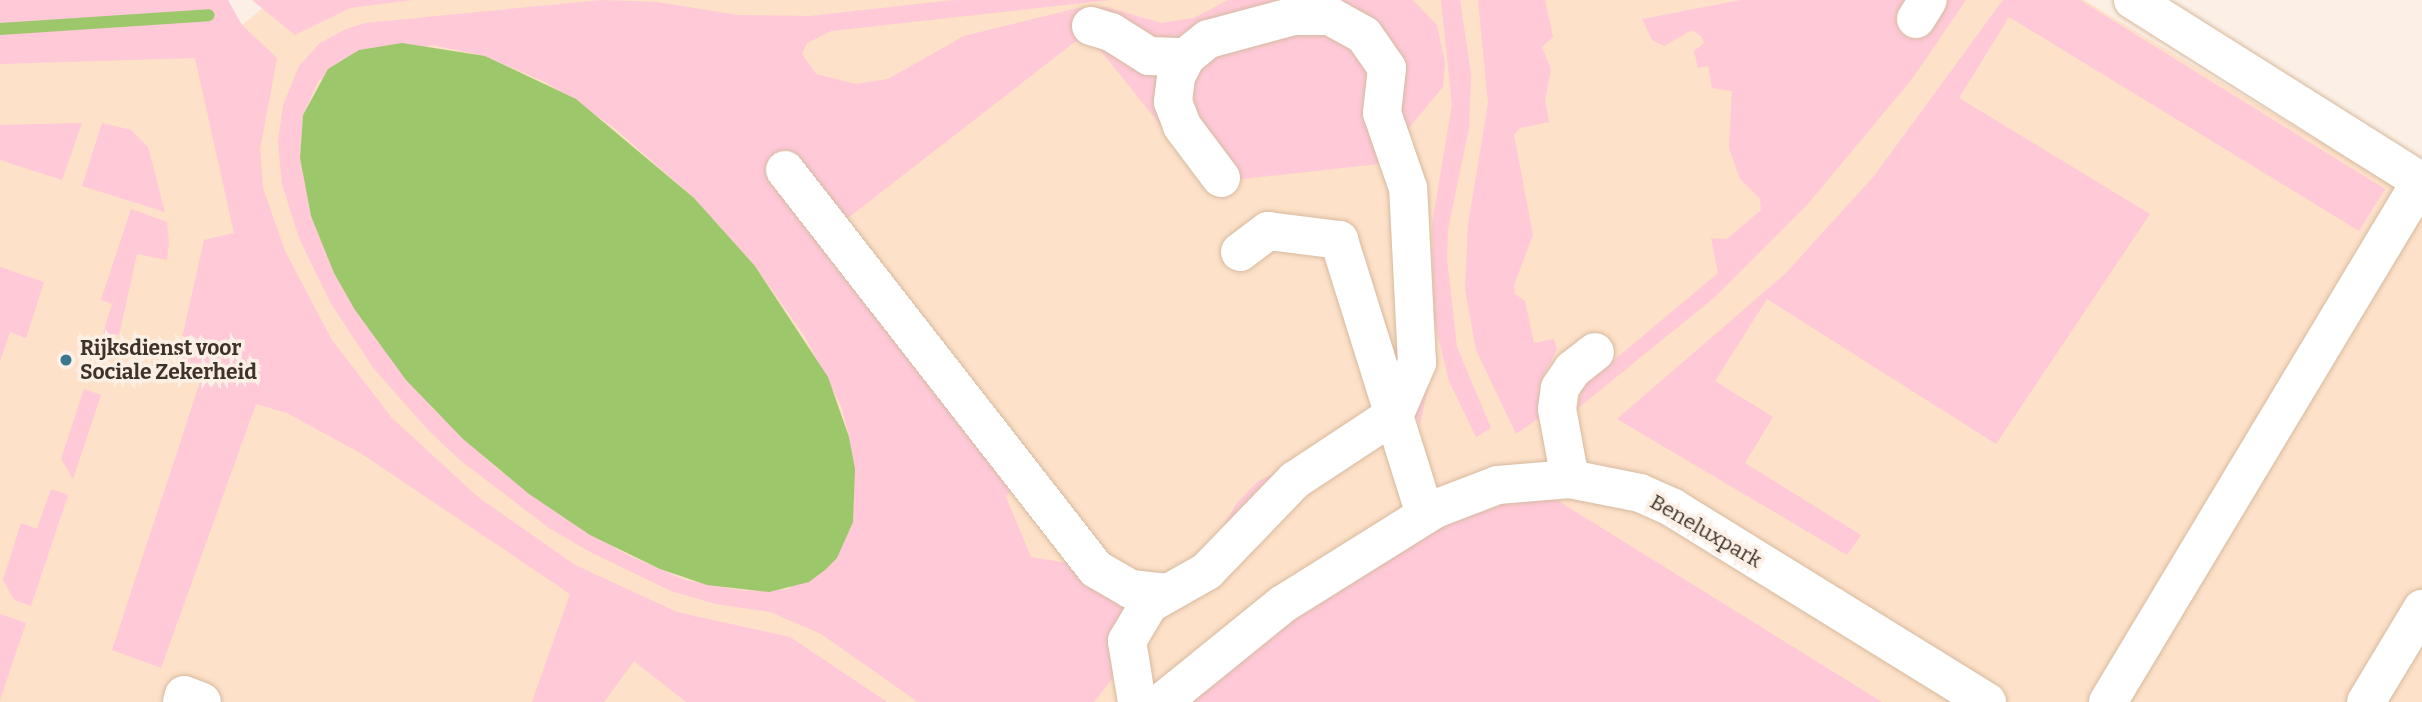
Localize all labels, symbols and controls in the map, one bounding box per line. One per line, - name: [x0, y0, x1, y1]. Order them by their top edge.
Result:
- place label: Rijksdienst voor Sociale Zekerheid: [80, 335, 257, 385]
- marker: Rijksdienst voor Sociale Zekerheid: [58, 352, 74, 368]
- street label: Beneluxpark: [1646, 489, 1766, 573]

